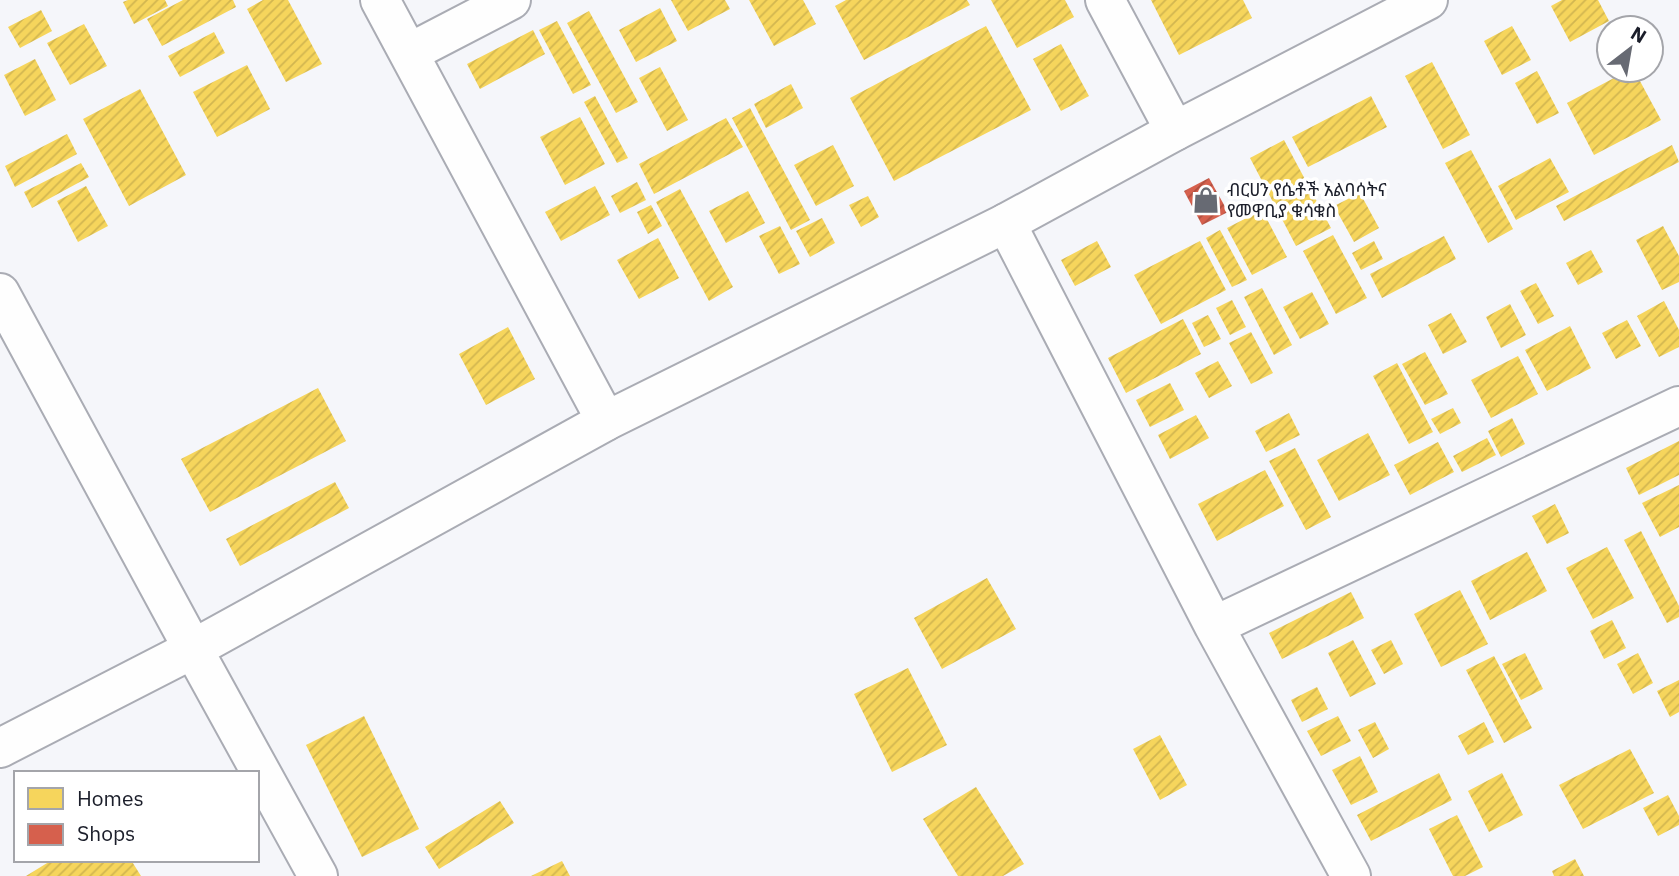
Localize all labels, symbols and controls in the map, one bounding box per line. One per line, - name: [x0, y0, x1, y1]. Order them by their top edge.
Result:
- north arrow: [1595, 14, 1665, 84]
- text: N: [1627, 21, 1651, 48]
- place label: ብርሀን የሴቶች አልባሳትና የመዋቢያ ቁሳቁስ: [1227, 178, 1387, 222]
- shop icon: ብርሀን የሴቶች አልባሳትና የመዋቢያ ቁሳቁስ: [1191, 185, 1221, 215]
- legend: [14, 771, 259, 862]
- text: Homes: [77, 784, 144, 812]
- text: Shops: [77, 819, 135, 847]

